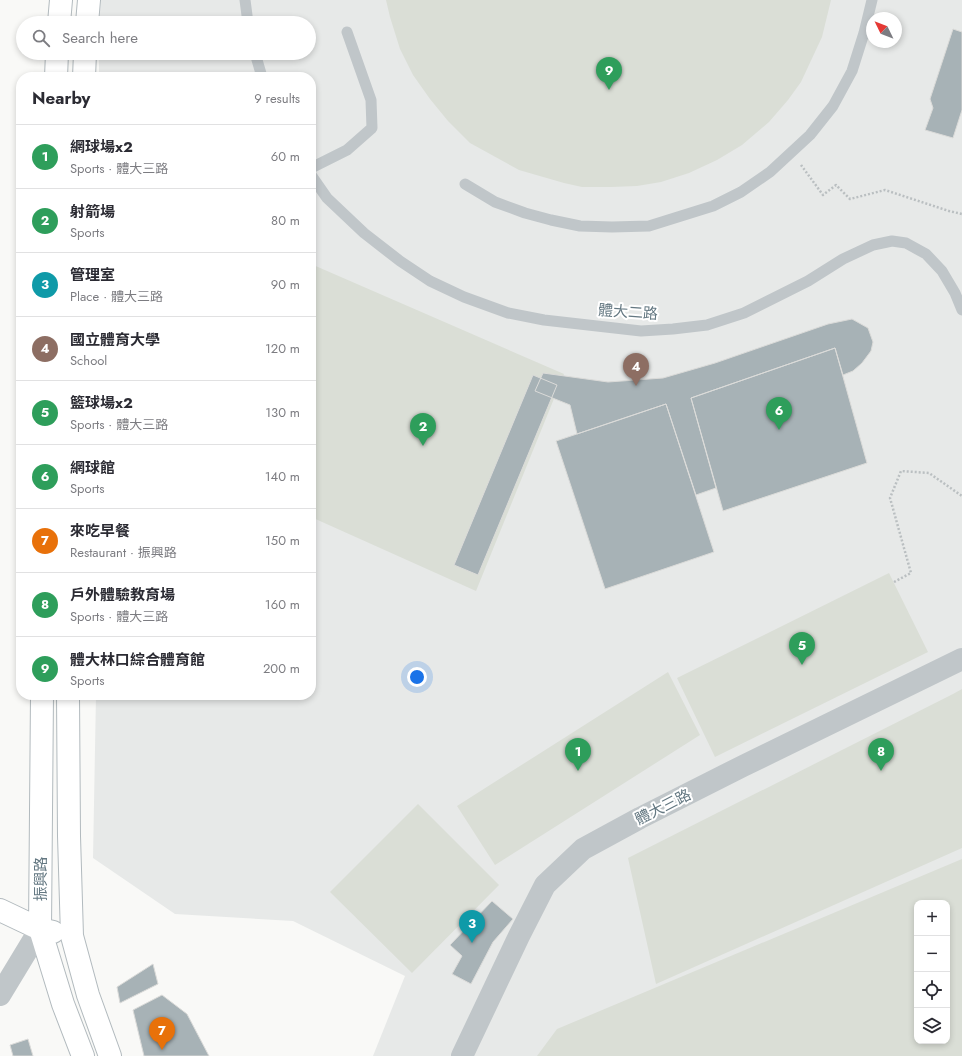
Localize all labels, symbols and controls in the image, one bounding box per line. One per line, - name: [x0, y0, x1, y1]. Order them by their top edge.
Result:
- north arrow: [866, 12, 902, 48]
- search box: [16, 16, 316, 60]
- icon: search: [30, 27, 52, 49]
- text: Search here: [62, 27, 138, 49]
- pin: 9: [596, 57, 622, 90]
- text: Nearby: [32, 86, 90, 110]
- text: 9 results: [254, 89, 300, 108]
- text: 網球場x2: [70, 136, 133, 158]
- text: 1: [42, 147, 48, 166]
- text: 60 m: [271, 147, 300, 166]
- text: Sports · 體大三路: [70, 159, 168, 178]
- text: 射箭場: [70, 201, 115, 223]
- text: 2: [41, 211, 49, 230]
- text: 80 m: [271, 211, 300, 230]
- text: Sports: [70, 223, 104, 242]
- text: 管理室: [70, 264, 115, 286]
- text: 3: [41, 275, 49, 294]
- text: 90 m: [271, 275, 300, 294]
- text: Place · 體大三路: [70, 287, 163, 306]
- street label: 體大二路: [597, 299, 659, 325]
- text: 國立體育大學: [70, 329, 160, 351]
- text: 4: [40, 339, 50, 358]
- text: 120 m: [265, 339, 300, 358]
- text: School: [70, 351, 107, 370]
- pin: 4: [623, 353, 649, 386]
- text: 籃球場x2: [70, 392, 133, 414]
- pin: 6: [766, 397, 792, 430]
- text: 5: [41, 403, 49, 422]
- text: 130 m: [265, 403, 300, 422]
- pin: 2: [410, 413, 436, 446]
- text: Sports · 體大三路: [70, 415, 168, 434]
- text: 網球館: [70, 457, 115, 479]
- text: 6: [41, 467, 49, 486]
- text: 140 m: [265, 467, 300, 486]
- text: Sports: [70, 479, 104, 498]
- text: 來吃早餐: [70, 520, 130, 542]
- text: 7: [41, 531, 49, 550]
- text: 150 m: [265, 531, 300, 550]
- text: Restaurant · 振興路: [70, 543, 177, 562]
- text: 戶外體驗教育場: [70, 584, 175, 606]
- text: 8: [41, 595, 49, 614]
- text: 160 m: [265, 595, 300, 614]
- text: Sports · 體大三路: [70, 607, 168, 626]
- pin: 5: [789, 632, 815, 665]
- text: 體大林口綜合體育館: [70, 649, 205, 671]
- text: 9: [41, 659, 49, 678]
- text: 200 m: [263, 659, 300, 678]
- your location: [407, 667, 427, 687]
- text: Sports: [70, 671, 104, 690]
- pin: 1: [565, 738, 591, 771]
- pin: 8: [868, 738, 894, 771]
- street label: 體大三路: [631, 784, 695, 830]
- street label: 振興路: [30, 856, 52, 902]
- map controls: [914, 900, 950, 1044]
- button: +: [914, 900, 950, 936]
- pin: 3: [459, 910, 485, 943]
- button: −: [914, 936, 950, 972]
- button: locate: [914, 972, 950, 1008]
- button: layers: [914, 1008, 950, 1044]
- pin: 7: [149, 1017, 175, 1050]

